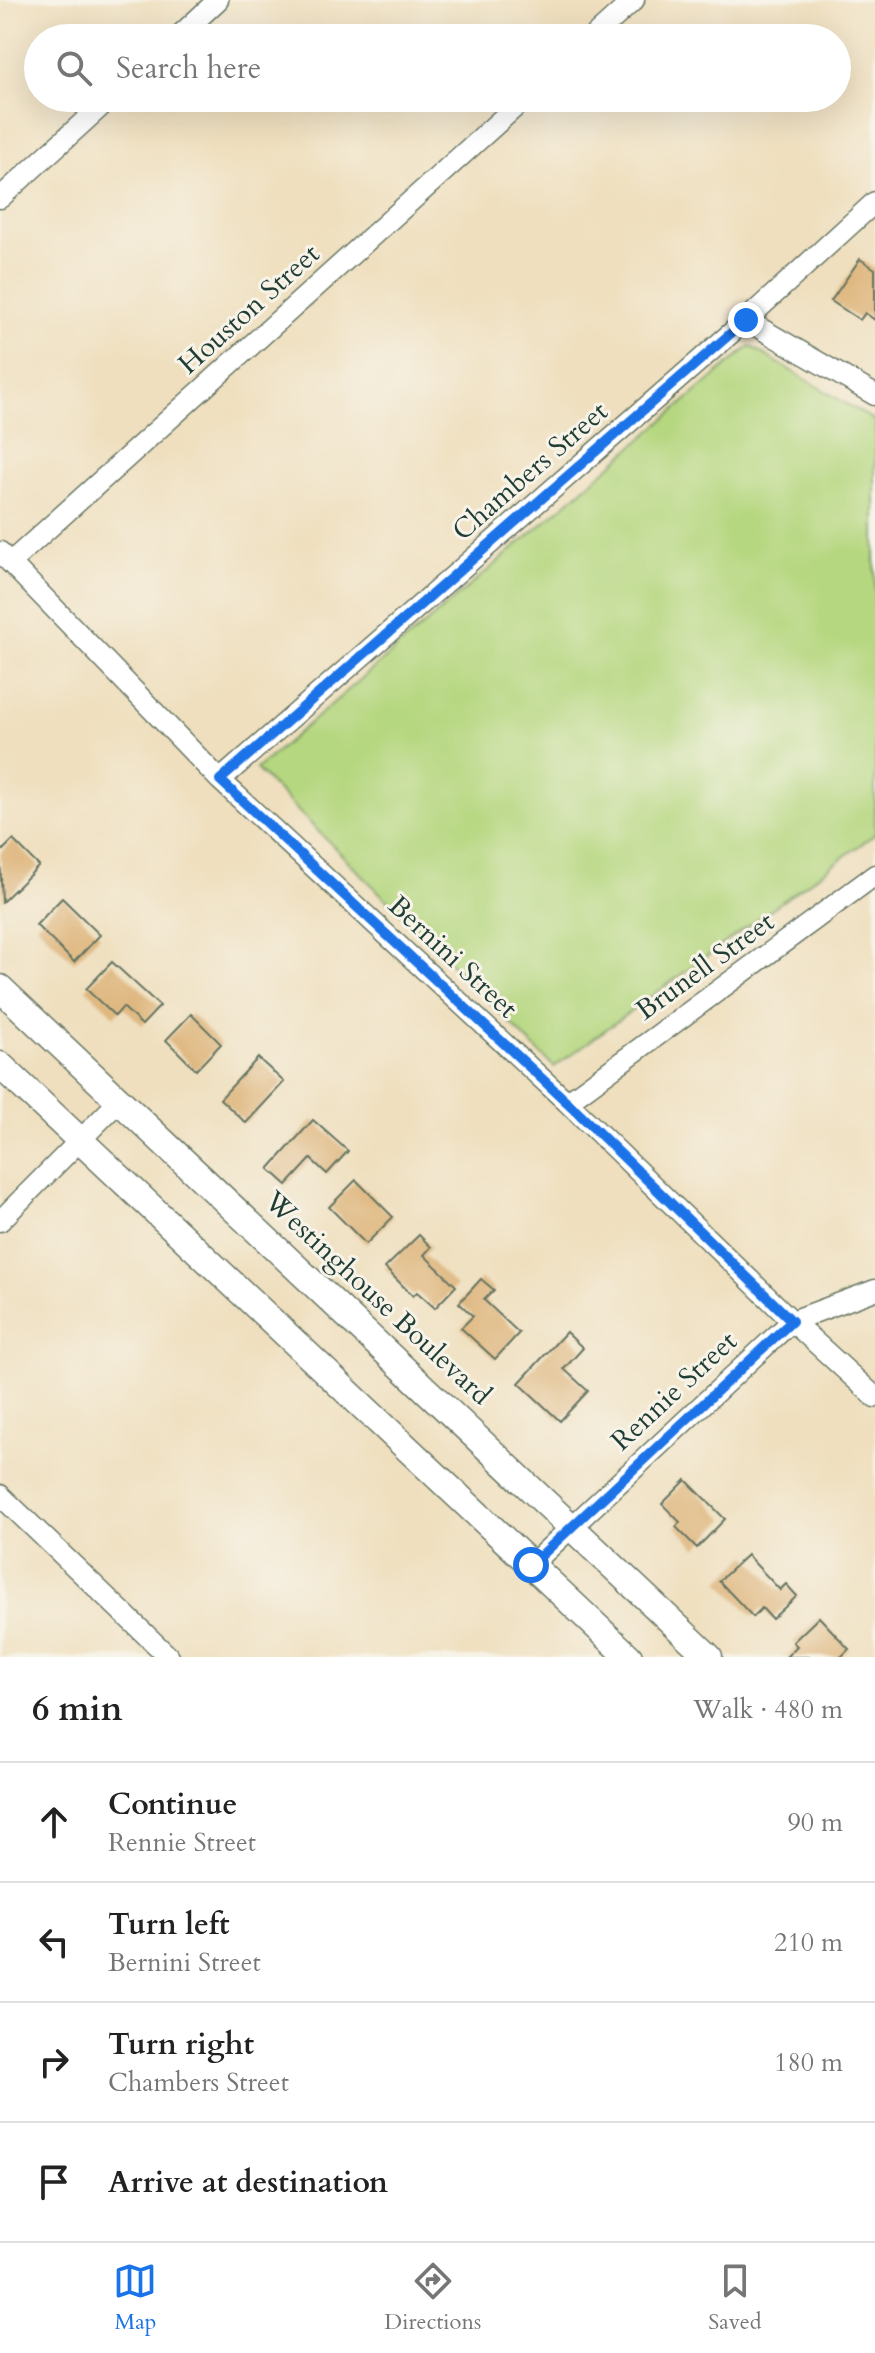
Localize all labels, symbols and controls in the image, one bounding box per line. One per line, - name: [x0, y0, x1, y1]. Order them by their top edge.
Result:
- search box: [24, 24, 851, 112]
- icon: search: [52, 46, 96, 90]
- text: Search here: [116, 48, 261, 89]
- street label: Houston Street: [170, 235, 328, 383]
- route end: [728, 302, 764, 338]
- street label: Chambers Street: [444, 393, 616, 549]
- street label: Bernini Street: [380, 887, 526, 1027]
- street label: Brunell Street: [628, 903, 782, 1029]
- street label: Westinghouse Boulevard: [255, 1182, 500, 1413]
- street label: Rennie Street: [603, 1323, 745, 1459]
- route start: [513, 1547, 549, 1583]
- text: 6 min: [32, 1686, 123, 1732]
- text: Walk · 480 m: [693, 1692, 843, 1727]
- text: Continue: [108, 1784, 237, 1825]
- icon: ahead: [32, 1800, 76, 1844]
- text: 90 m: [787, 1805, 843, 1840]
- text: Rennie Street: [108, 1825, 256, 1860]
- text: Turn left: [108, 1904, 230, 1945]
- icon: left: [32, 1920, 76, 1964]
- text: 210 m: [774, 1925, 843, 1960]
- text: Bernini Street: [108, 1945, 261, 1980]
- text: Turn right: [108, 2024, 254, 2065]
- icon: right: [32, 2040, 76, 2084]
- text: 180 m: [774, 2045, 843, 2080]
- text: Chambers Street: [108, 2065, 289, 2100]
- icon: arrive: [32, 2160, 76, 2204]
- text: Arrive at destination: [108, 2162, 388, 2203]
- tab: Map: [113, 2259, 157, 2337]
- tab: Directions: [384, 2259, 481, 2337]
- tab: Saved: [708, 2259, 762, 2337]

